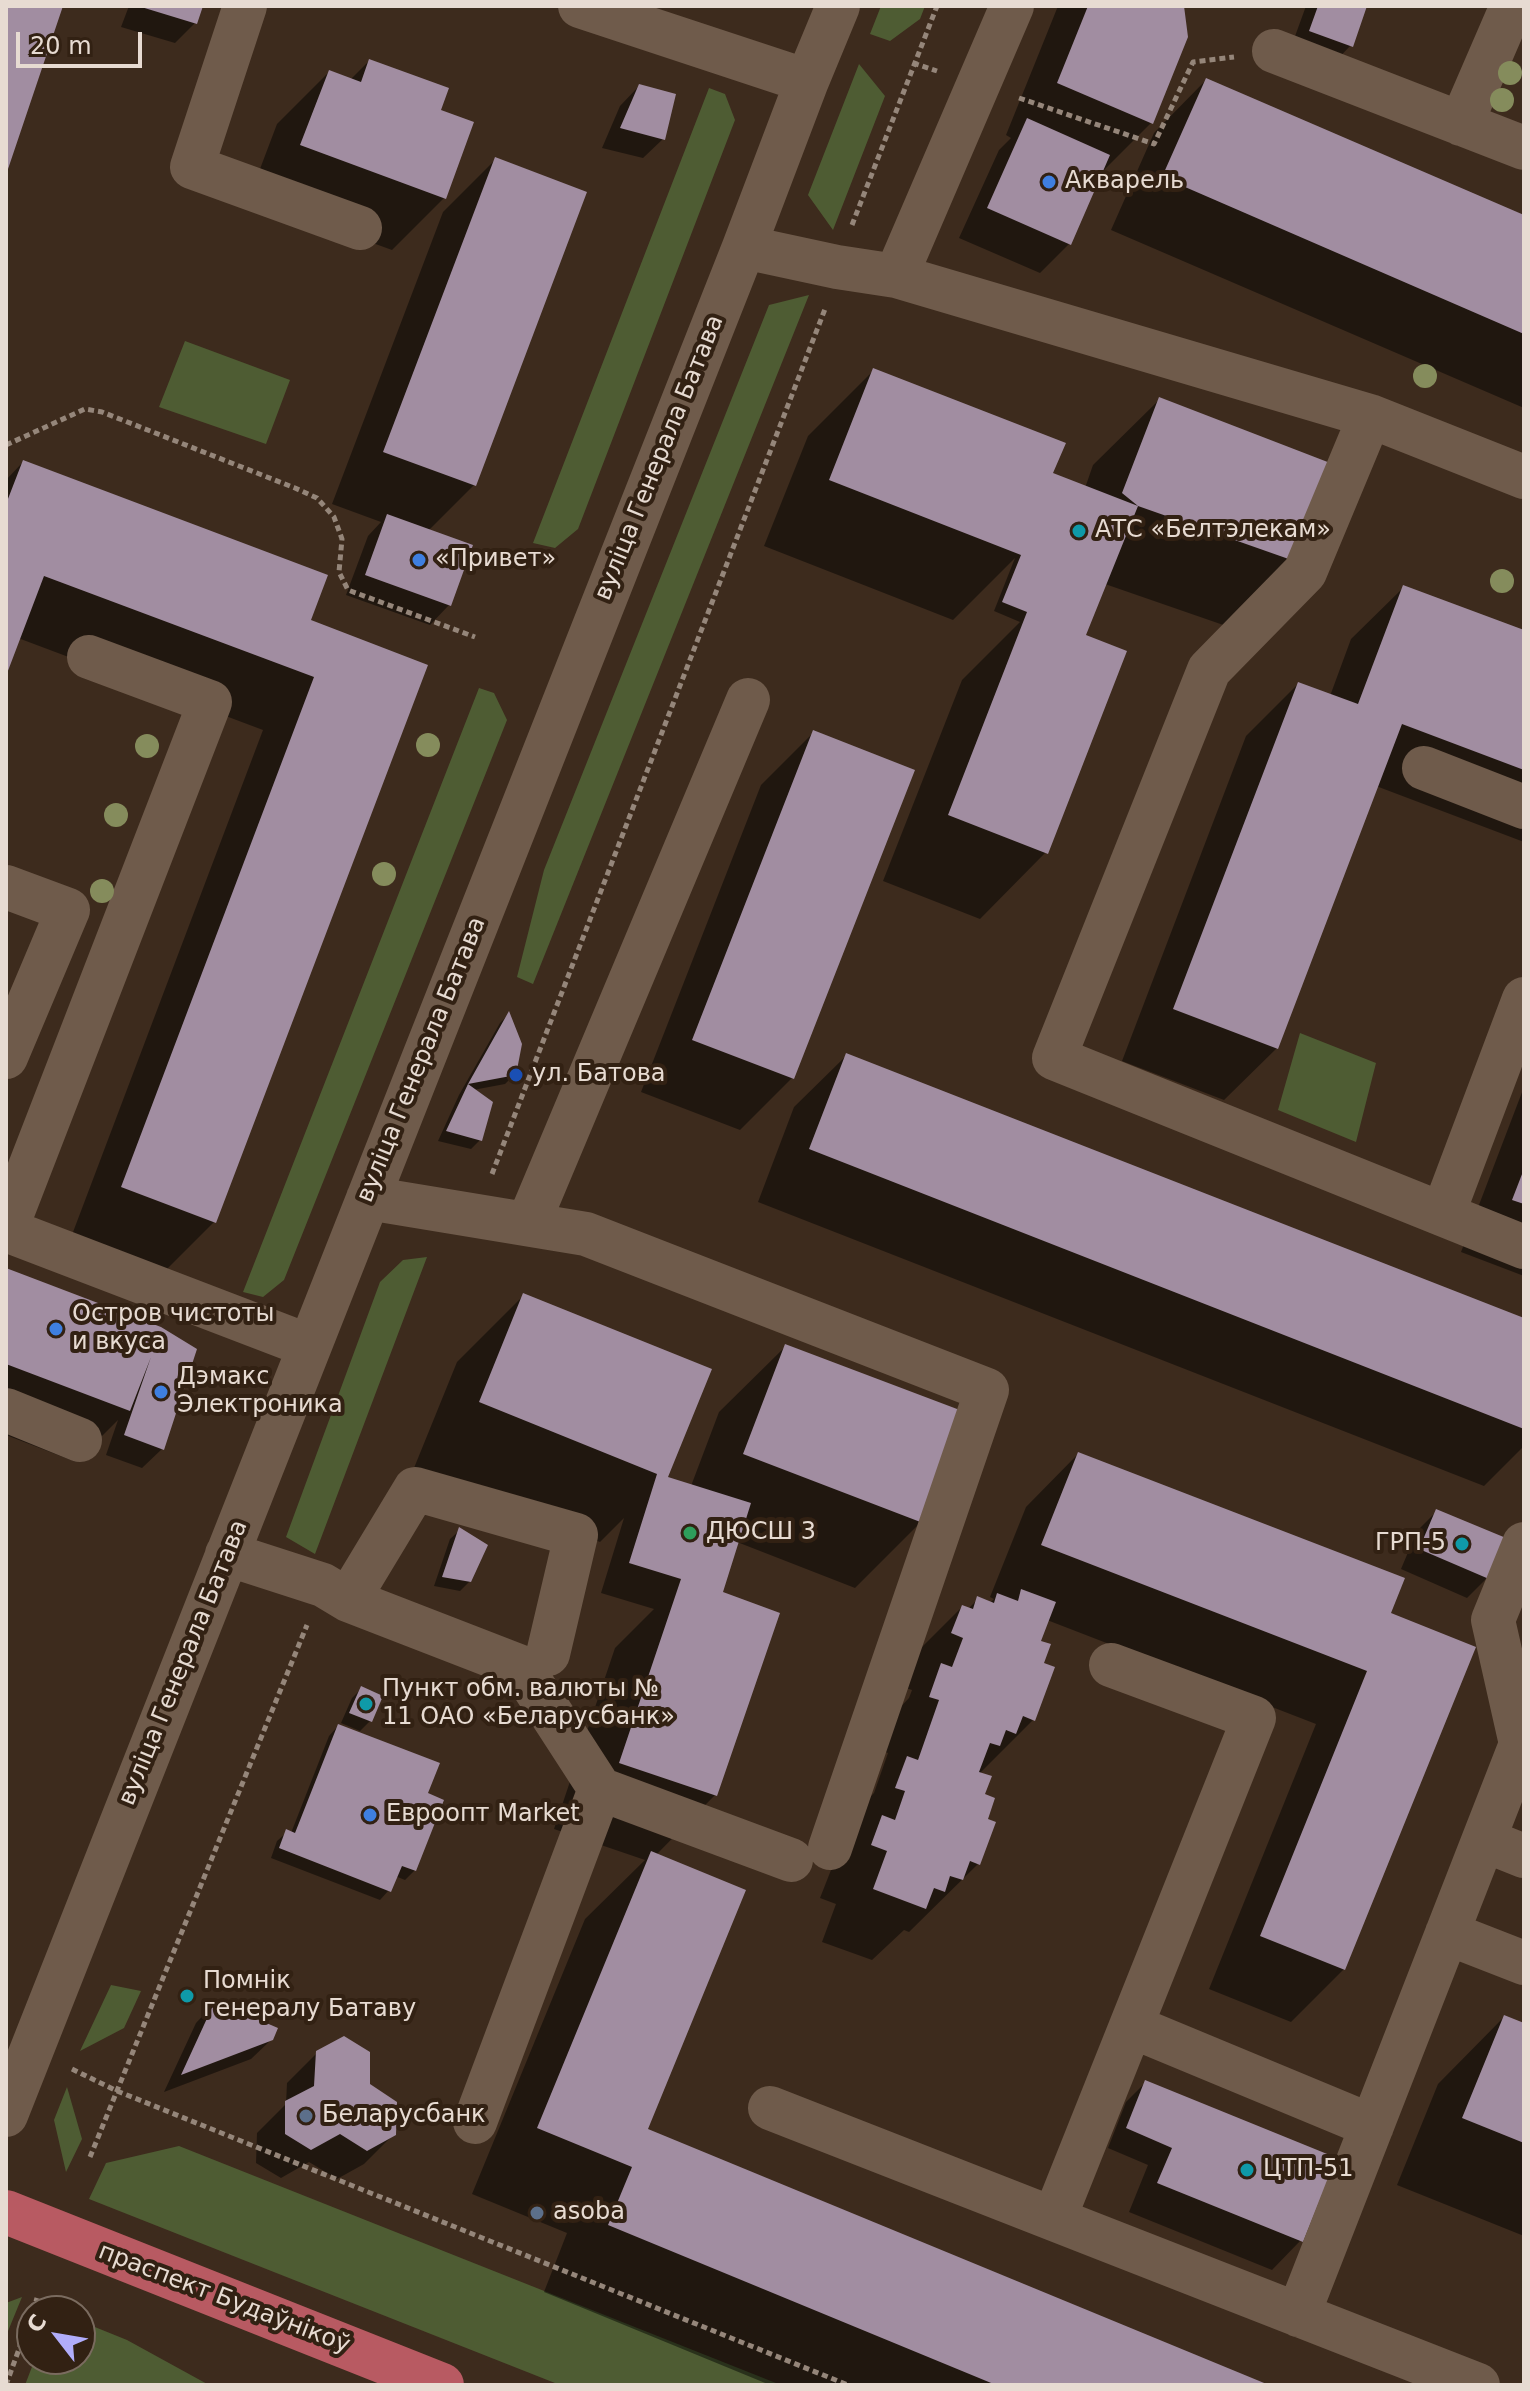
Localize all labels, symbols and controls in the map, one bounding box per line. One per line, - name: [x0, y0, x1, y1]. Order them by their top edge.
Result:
- scale bar: [20, 16, 146, 66]
- text: 20 m: [30, 32, 92, 60]
- place label: Акварель: [1065, 168, 1184, 196]
- marker: Акварель: [1040, 173, 1058, 191]
- street label: вуліца Генерала Батава: [589, 311, 731, 605]
- place label: АТС «Белтэлекам»: [1095, 517, 1331, 545]
- marker: АТС «Белтэлекам»: [1070, 522, 1088, 540]
- place label: «Привет»: [435, 546, 556, 574]
- marker: «Привет»: [410, 551, 428, 569]
- street label: вуліца Генерала Батава: [351, 913, 493, 1207]
- place label: ул. Батова: [532, 1061, 665, 1089]
- marker: ул. Батова: [507, 1066, 525, 1084]
- place label: Остров чистоты и вкуса: [72, 1301, 274, 1357]
- marker: Остров чистоты и вкуса: [47, 1320, 65, 1338]
- place label: Дэмакс Электроника: [177, 1364, 343, 1420]
- marker: Дэмакс Электроника: [152, 1383, 170, 1401]
- street label: вуліца Генерала Батава: [113, 1516, 255, 1810]
- place label: ДЮСШ 3: [706, 1519, 816, 1547]
- marker: ДЮСШ 3: [681, 1524, 699, 1542]
- place label: ГРП-5: [1375, 1530, 1446, 1558]
- marker: ГРП-5: [1453, 1535, 1471, 1553]
- place label: Пункт обм. валюты № 11 ОАО «Беларусбанк»: [382, 1676, 675, 1732]
- marker: Пункт обм. валюты № 11 ОАО «Беларусбанк»: [357, 1695, 375, 1713]
- place label: Евроопт Market: [386, 1801, 580, 1829]
- marker: Евроопт Market: [361, 1806, 379, 1824]
- place label: Помнік генералу Батаву: [203, 1968, 416, 2024]
- marker: Помнік генералу Батаву: [178, 1987, 196, 2005]
- place label: Беларусбанк: [322, 2102, 486, 2130]
- marker: Беларусбанк: [297, 2107, 315, 2125]
- place label: ЦТП-51: [1263, 2156, 1354, 2184]
- marker: ЦТП-51: [1238, 2161, 1256, 2179]
- place label: asoba: [553, 2199, 625, 2227]
- marker: asoba: [528, 2204, 546, 2222]
- street label: праспект Будаўнікоў: [94, 2238, 354, 2360]
- north arrow: [16, 2295, 96, 2375]
- text: С: [22, 2310, 52, 2337]

